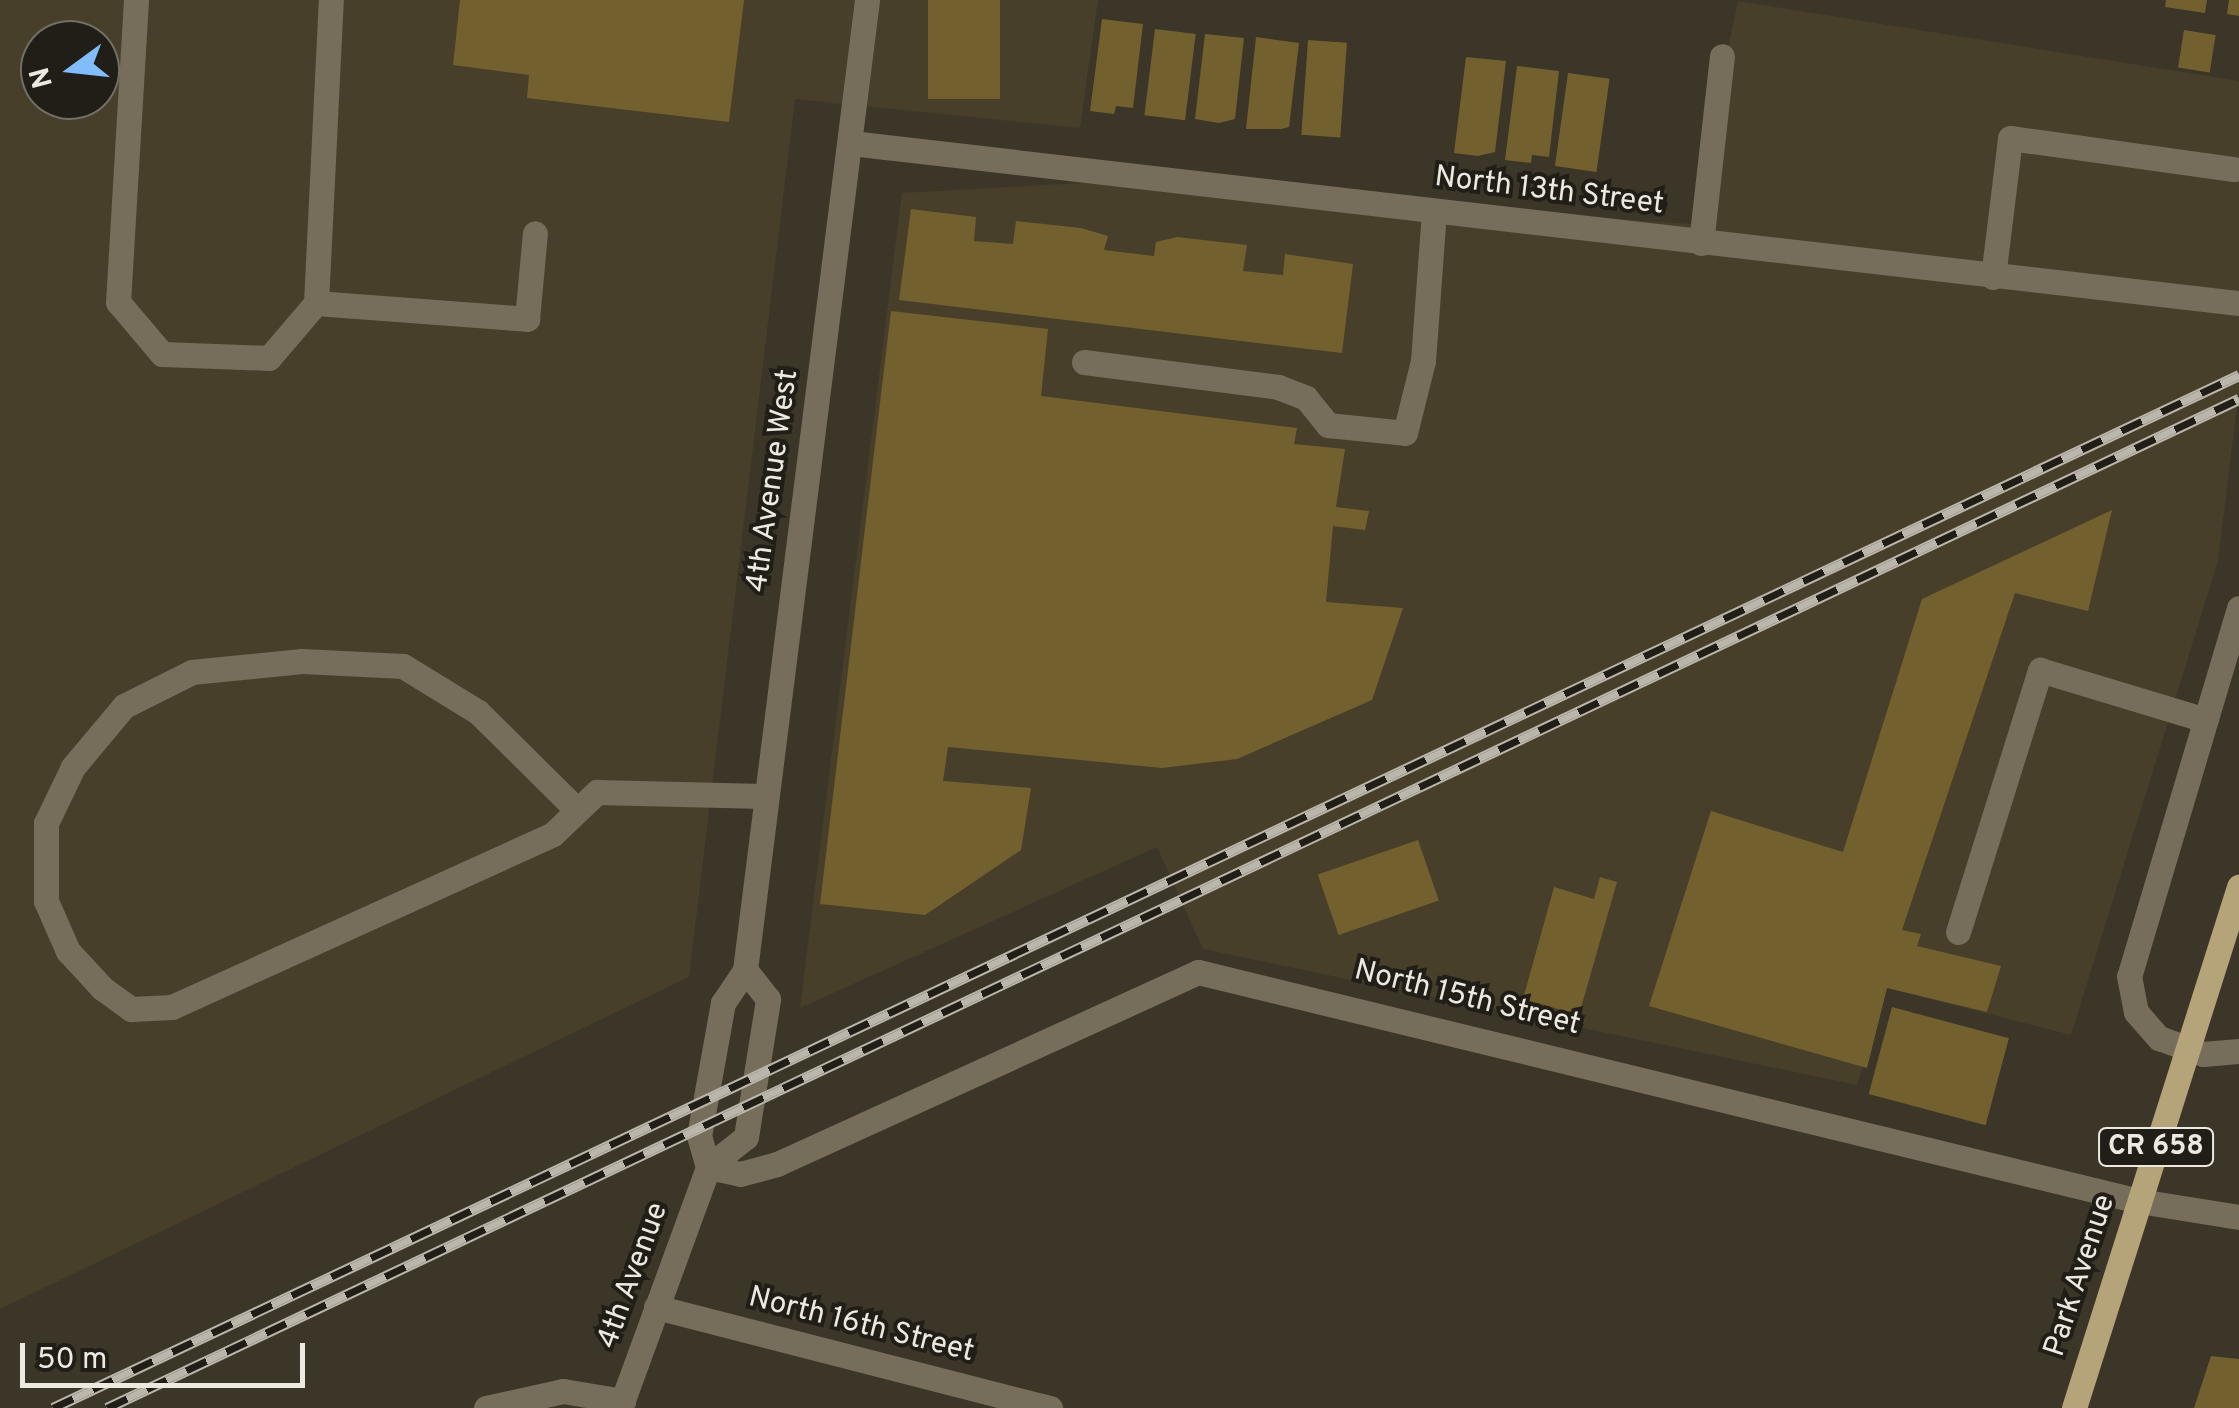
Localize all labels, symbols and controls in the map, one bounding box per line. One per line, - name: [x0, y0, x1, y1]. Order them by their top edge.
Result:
- north arrow: [20, 20, 120, 120]
- text: N: [23, 63, 63, 92]
- street label: North 13th Street: [1432, 160, 1666, 224]
- street label: 4th Avenue West: [740, 366, 808, 596]
- street label: North 15th Street: [1350, 953, 1584, 1045]
- road number: CR 658: [2096, 1124, 2216, 1170]
- street label: Park Avenue: [2038, 1190, 2124, 1362]
- street label: 4th Avenue: [591, 1198, 677, 1354]
- street label: North 16th Street: [745, 1281, 977, 1371]
- scale bar: [25, 1323, 310, 1385]
- text: 50 m: [37, 1342, 107, 1379]

